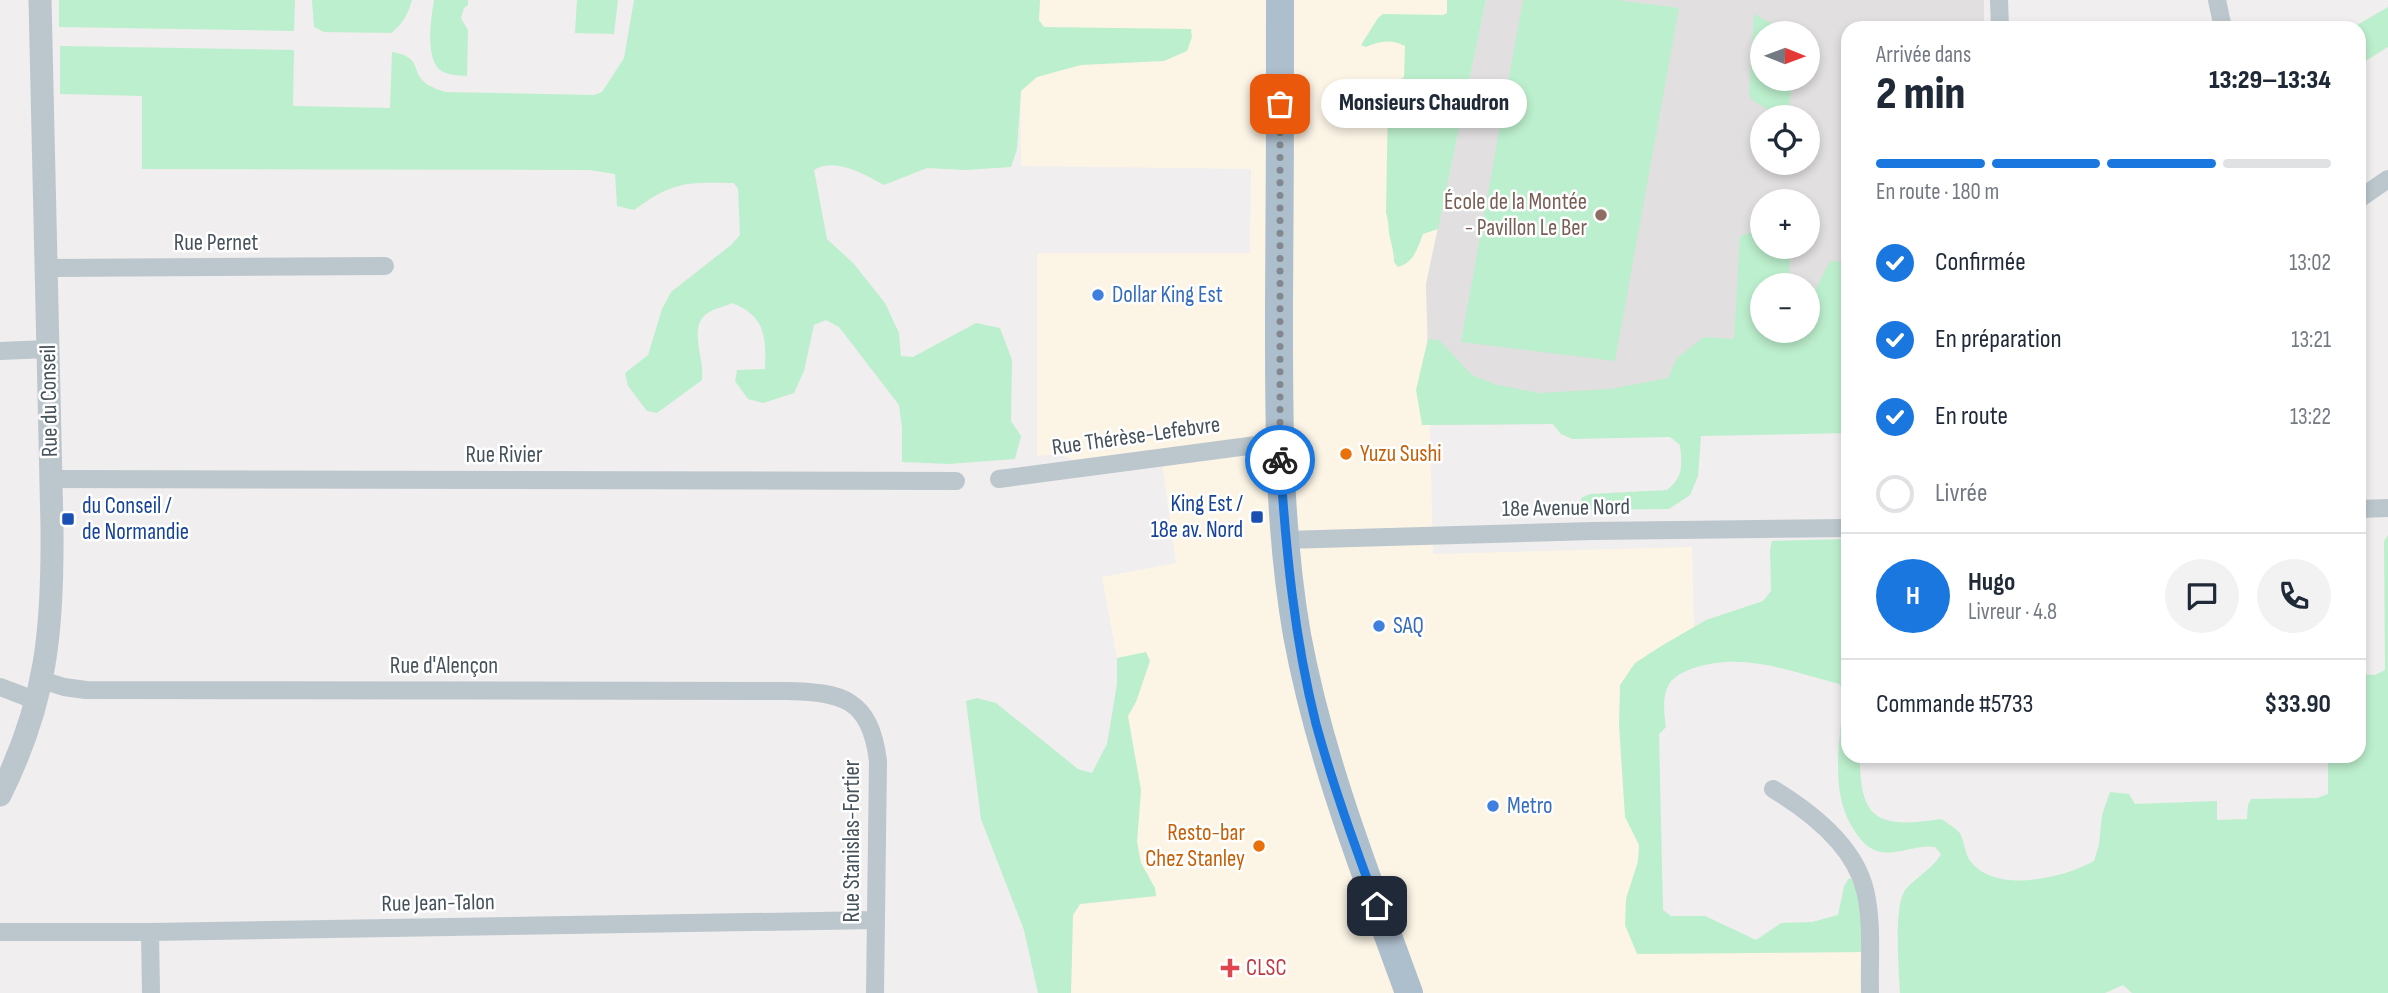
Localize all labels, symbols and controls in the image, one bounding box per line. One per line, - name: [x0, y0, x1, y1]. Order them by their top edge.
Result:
- north arrow: [1750, 21, 1820, 91]
- map controls: [1750, 21, 1820, 343]
- text: Arrivée dans: [1876, 41, 1971, 69]
- text: 13:29–13:34: [2209, 65, 2331, 96]
- text: 2 min: [1876, 67, 1965, 122]
- pin: [1250, 74, 1310, 134]
- callout: Monsieurs Chaudron: [1322, 80, 1528, 128]
- icon: bag: [1261, 85, 1299, 123]
- text: Monsieurs Chaudron: [1339, 89, 1509, 117]
- button: locate: [1750, 105, 1820, 175]
- text: En route · 180 m: [1876, 178, 1999, 206]
- place label: École de la Montée - Pavillon Le Ber: [1444, 188, 1587, 242]
- button: +: [1750, 189, 1820, 259]
- marker: École de la Montée - Pavillon Le Ber: [1593, 207, 1609, 223]
- street label: Rue Pernet: [174, 229, 258, 257]
- icon: check: [1876, 244, 1914, 282]
- text: Confirmée: [1935, 247, 2026, 278]
- text: 13:02: [2289, 249, 2331, 277]
- button: −: [1750, 273, 1820, 343]
- place label: Dollar King Est: [1112, 281, 1223, 309]
- marker: Dollar King Est: [1090, 287, 1106, 303]
- icon: check: [1876, 321, 1914, 359]
- text: En préparation: [1935, 324, 2062, 355]
- text: 13:21: [2291, 326, 2331, 354]
- street label: Rue du Conseil: [34, 345, 64, 457]
- icon: check: [1876, 398, 1914, 436]
- text: En route: [1935, 401, 2008, 432]
- text: 13:22: [2290, 403, 2331, 431]
- street label: Rue Thérèse-Lefebvre: [1050, 410, 1222, 462]
- courier: [1245, 425, 1315, 495]
- place label: Yuzu Sushi: [1360, 440, 1442, 468]
- street label: Rue Rivier: [465, 441, 543, 469]
- icon: bike: [1261, 441, 1299, 479]
- marker: Yuzu Sushi: [1338, 446, 1354, 462]
- text: Livrée: [1935, 478, 1987, 509]
- place label: King Est / 18e av. Nord: [1151, 490, 1243, 544]
- place label: du Conseil / de Normandie: [82, 492, 189, 546]
- street label: 18e Avenue Nord: [1502, 493, 1630, 523]
- marker: King Est / 18e av. Nord: [1249, 509, 1265, 525]
- marker: du Conseil / de Normandie: [60, 511, 76, 527]
- button: chat: [2165, 559, 2239, 633]
- button: phone: [2257, 559, 2331, 633]
- text: Hugo: [1968, 567, 2015, 598]
- text: H: [1906, 581, 1920, 612]
- text: Livreur · 4.8: [1968, 598, 2057, 626]
- place label: SAQ: [1393, 612, 1424, 640]
- marker: SAQ: [1371, 618, 1387, 634]
- street label: Rue d'Alençon: [390, 652, 498, 680]
- text: Commande #5733: [1876, 689, 2034, 720]
- text: $33.90: [2264, 689, 2331, 720]
- street label: Rue Stanislas-Fortier: [838, 759, 866, 922]
- place label: Metro: [1507, 792, 1553, 820]
- marker: Metro: [1485, 798, 1501, 814]
- place label: Resto-bar Chez Stanley: [1145, 819, 1245, 873]
- marker: Resto-bar Chez Stanley: [1251, 838, 1267, 854]
- pin: [1347, 876, 1407, 936]
- icon: home: [1358, 887, 1396, 925]
- street label: Rue Jean-Talon: [381, 888, 495, 918]
- place label: CLSC: [1246, 954, 1287, 982]
- marker: CLSC: [1220, 958, 1240, 978]

